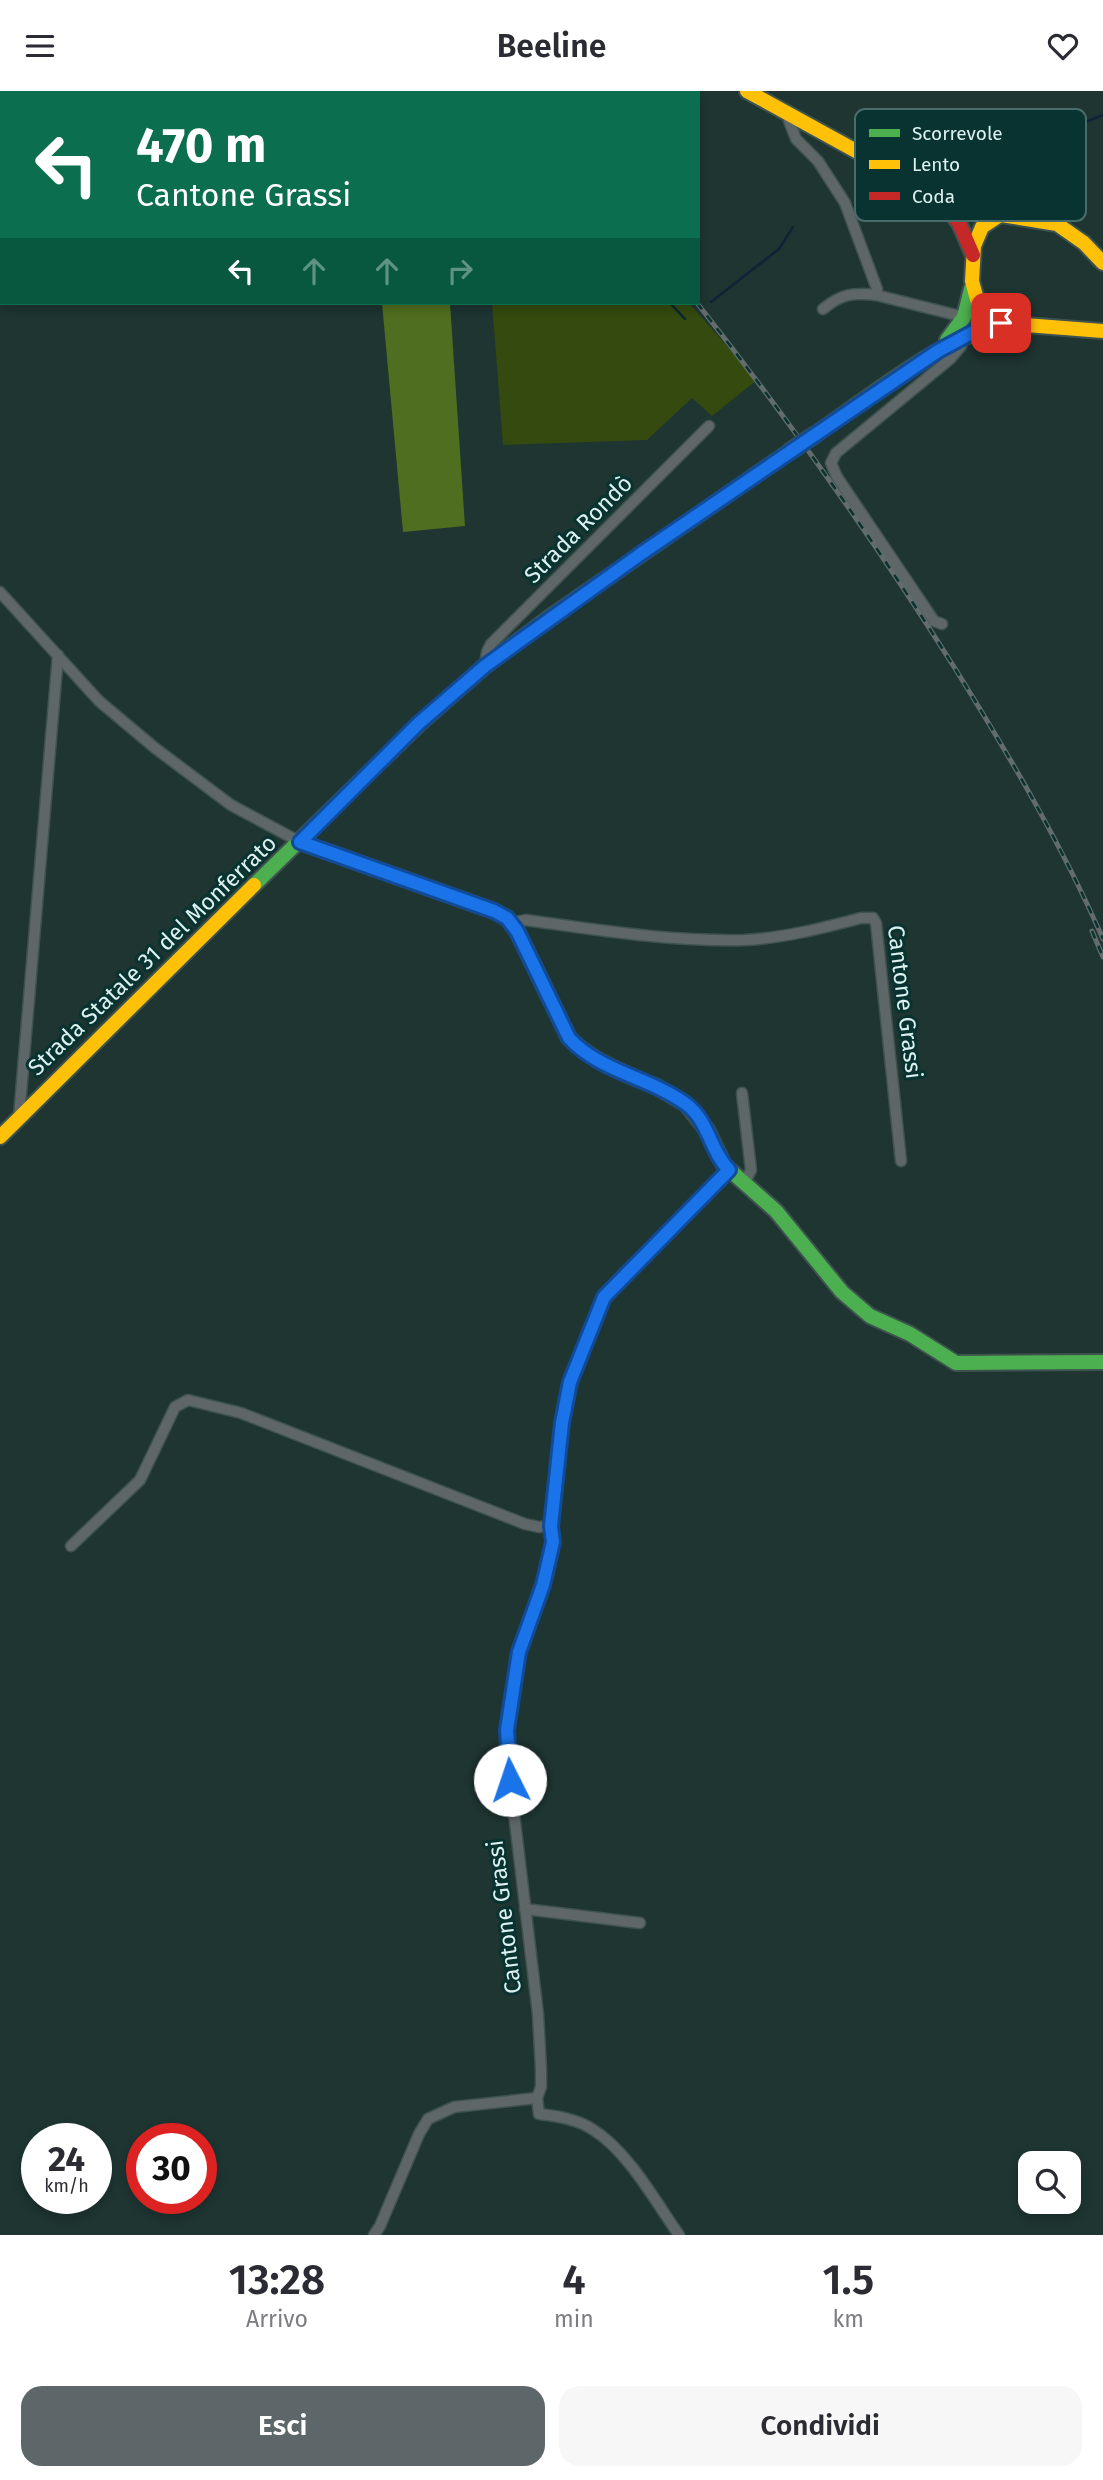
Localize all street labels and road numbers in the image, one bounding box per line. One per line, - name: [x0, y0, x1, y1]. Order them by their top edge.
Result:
- street label: Strada Rondò: [518, 469, 638, 589]
- street label: Strada Statale 31 del Monferrato: [22, 829, 282, 1081]
- street label: Cantone Grassi: [882, 923, 928, 1081]
- street label: Cantone Grassi: [481, 1838, 527, 1996]

